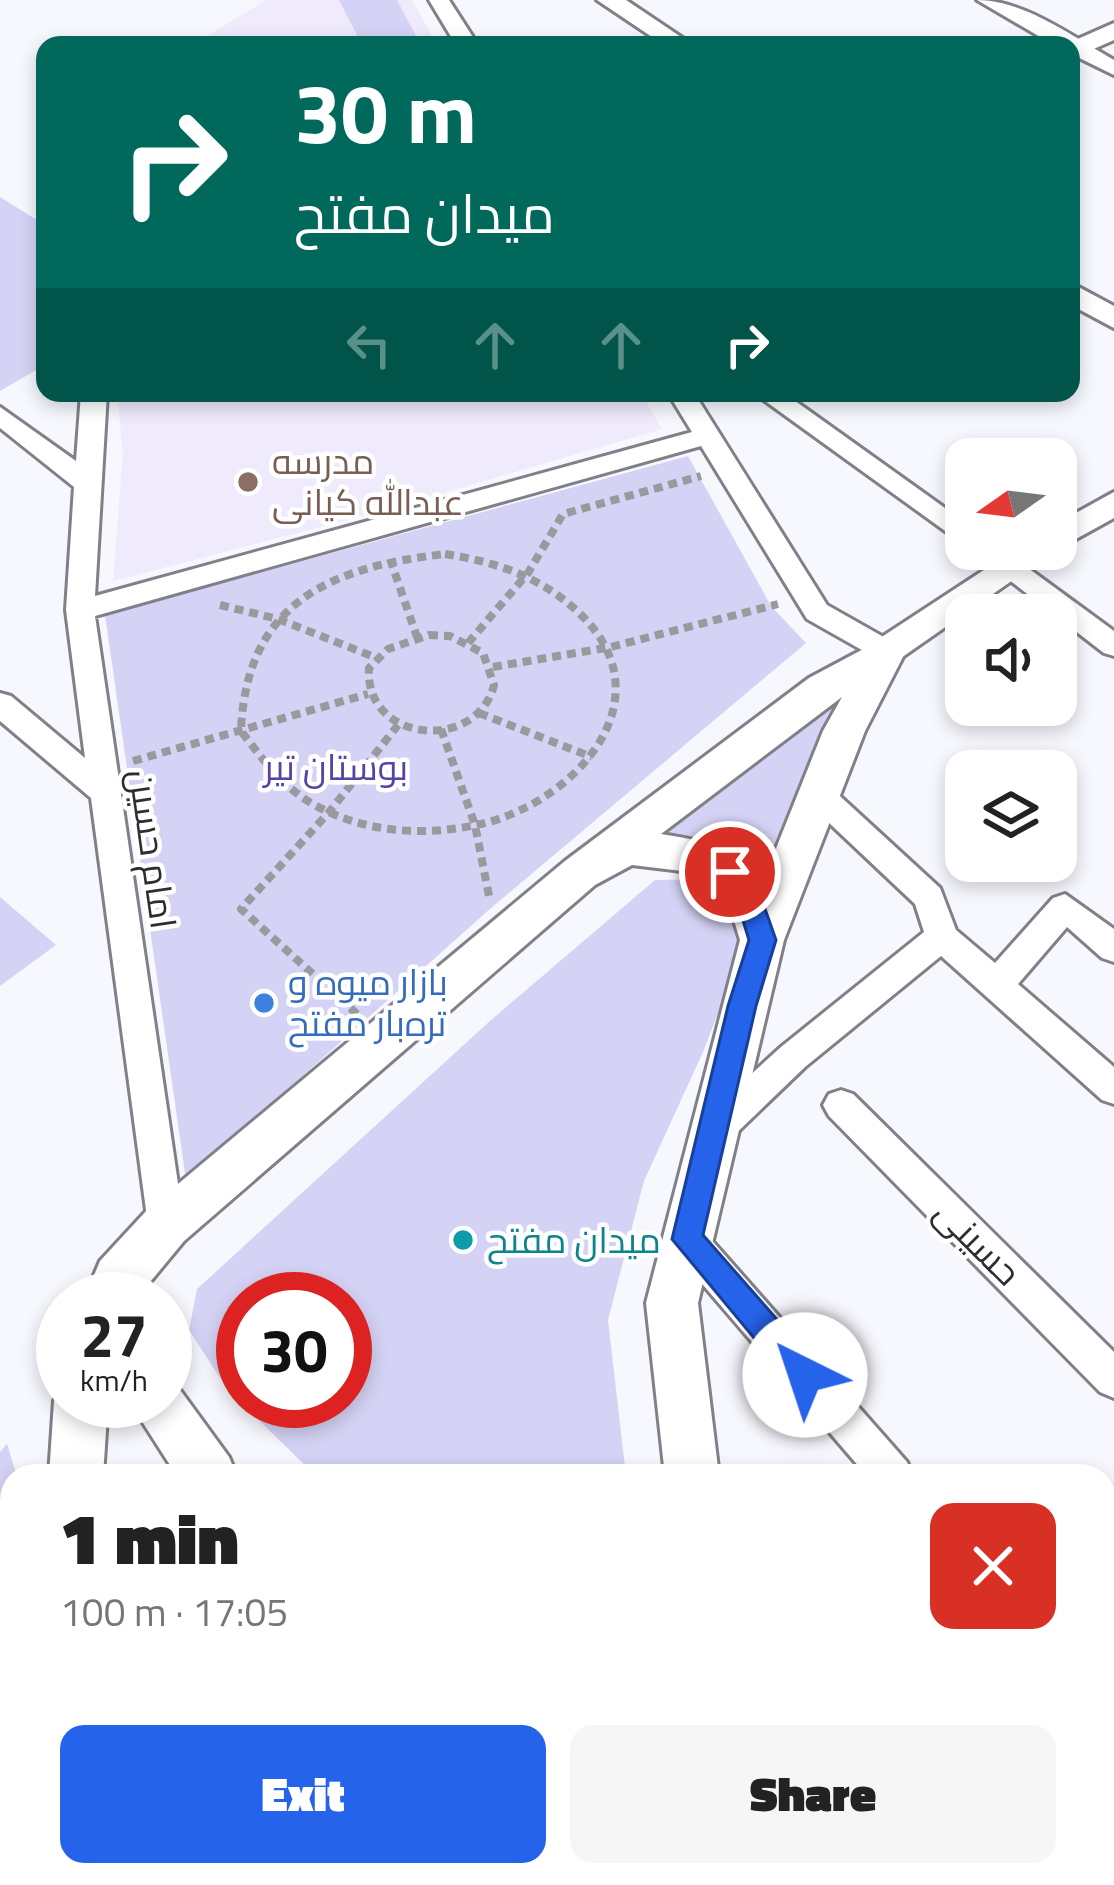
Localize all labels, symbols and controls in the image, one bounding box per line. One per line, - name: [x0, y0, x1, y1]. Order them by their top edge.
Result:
- text: 30 m: [294, 48, 477, 176]
- icon: right: [96, 84, 252, 240]
- text: میدان مفتح: [294, 172, 555, 254]
- icon: left: [336, 312, 402, 378]
- icon: ahead: [462, 312, 528, 378]
- icon: ahead: [588, 312, 654, 378]
- icon: right: [714, 312, 780, 378]
- place label: مدرسه عبدالله کیانی: [272, 433, 464, 529]
- north arrow: [945, 438, 1077, 570]
- map controls: [945, 438, 1077, 882]
- marker: مدرسه عبدالله کیانی: [235, 469, 261, 495]
- button: sound: [945, 594, 1077, 726]
- park label: بوستان تیر: [262, 739, 408, 794]
- button: layers: [945, 750, 1077, 882]
- street label: امام حسین: [115, 766, 192, 932]
- pin: [679, 821, 781, 923]
- icon: arrive: [697, 839, 763, 905]
- place label: بازار میوه و تره‌بار مفتح: [288, 954, 448, 1050]
- marker: بازار میوه و تره‌بار مفتح: [251, 990, 277, 1016]
- street label: حسینی: [922, 1185, 1035, 1298]
- place label: میدان مفتح: [487, 1212, 661, 1267]
- marker: میدان مفتح: [450, 1227, 476, 1253]
- speed limit sign: 30: [216, 1272, 372, 1428]
- text: 27: [80, 1289, 148, 1380]
- position arrow: [742, 1312, 868, 1438]
- text: km/h: [80, 1357, 148, 1403]
- text: 1 min: [60, 1482, 239, 1592]
- button: close: [930, 1503, 1056, 1629]
- text: 100 m · 17:05: [60, 1582, 288, 1641]
- button: Exit: [60, 1725, 546, 1863]
- button: Share: [570, 1725, 1056, 1863]

